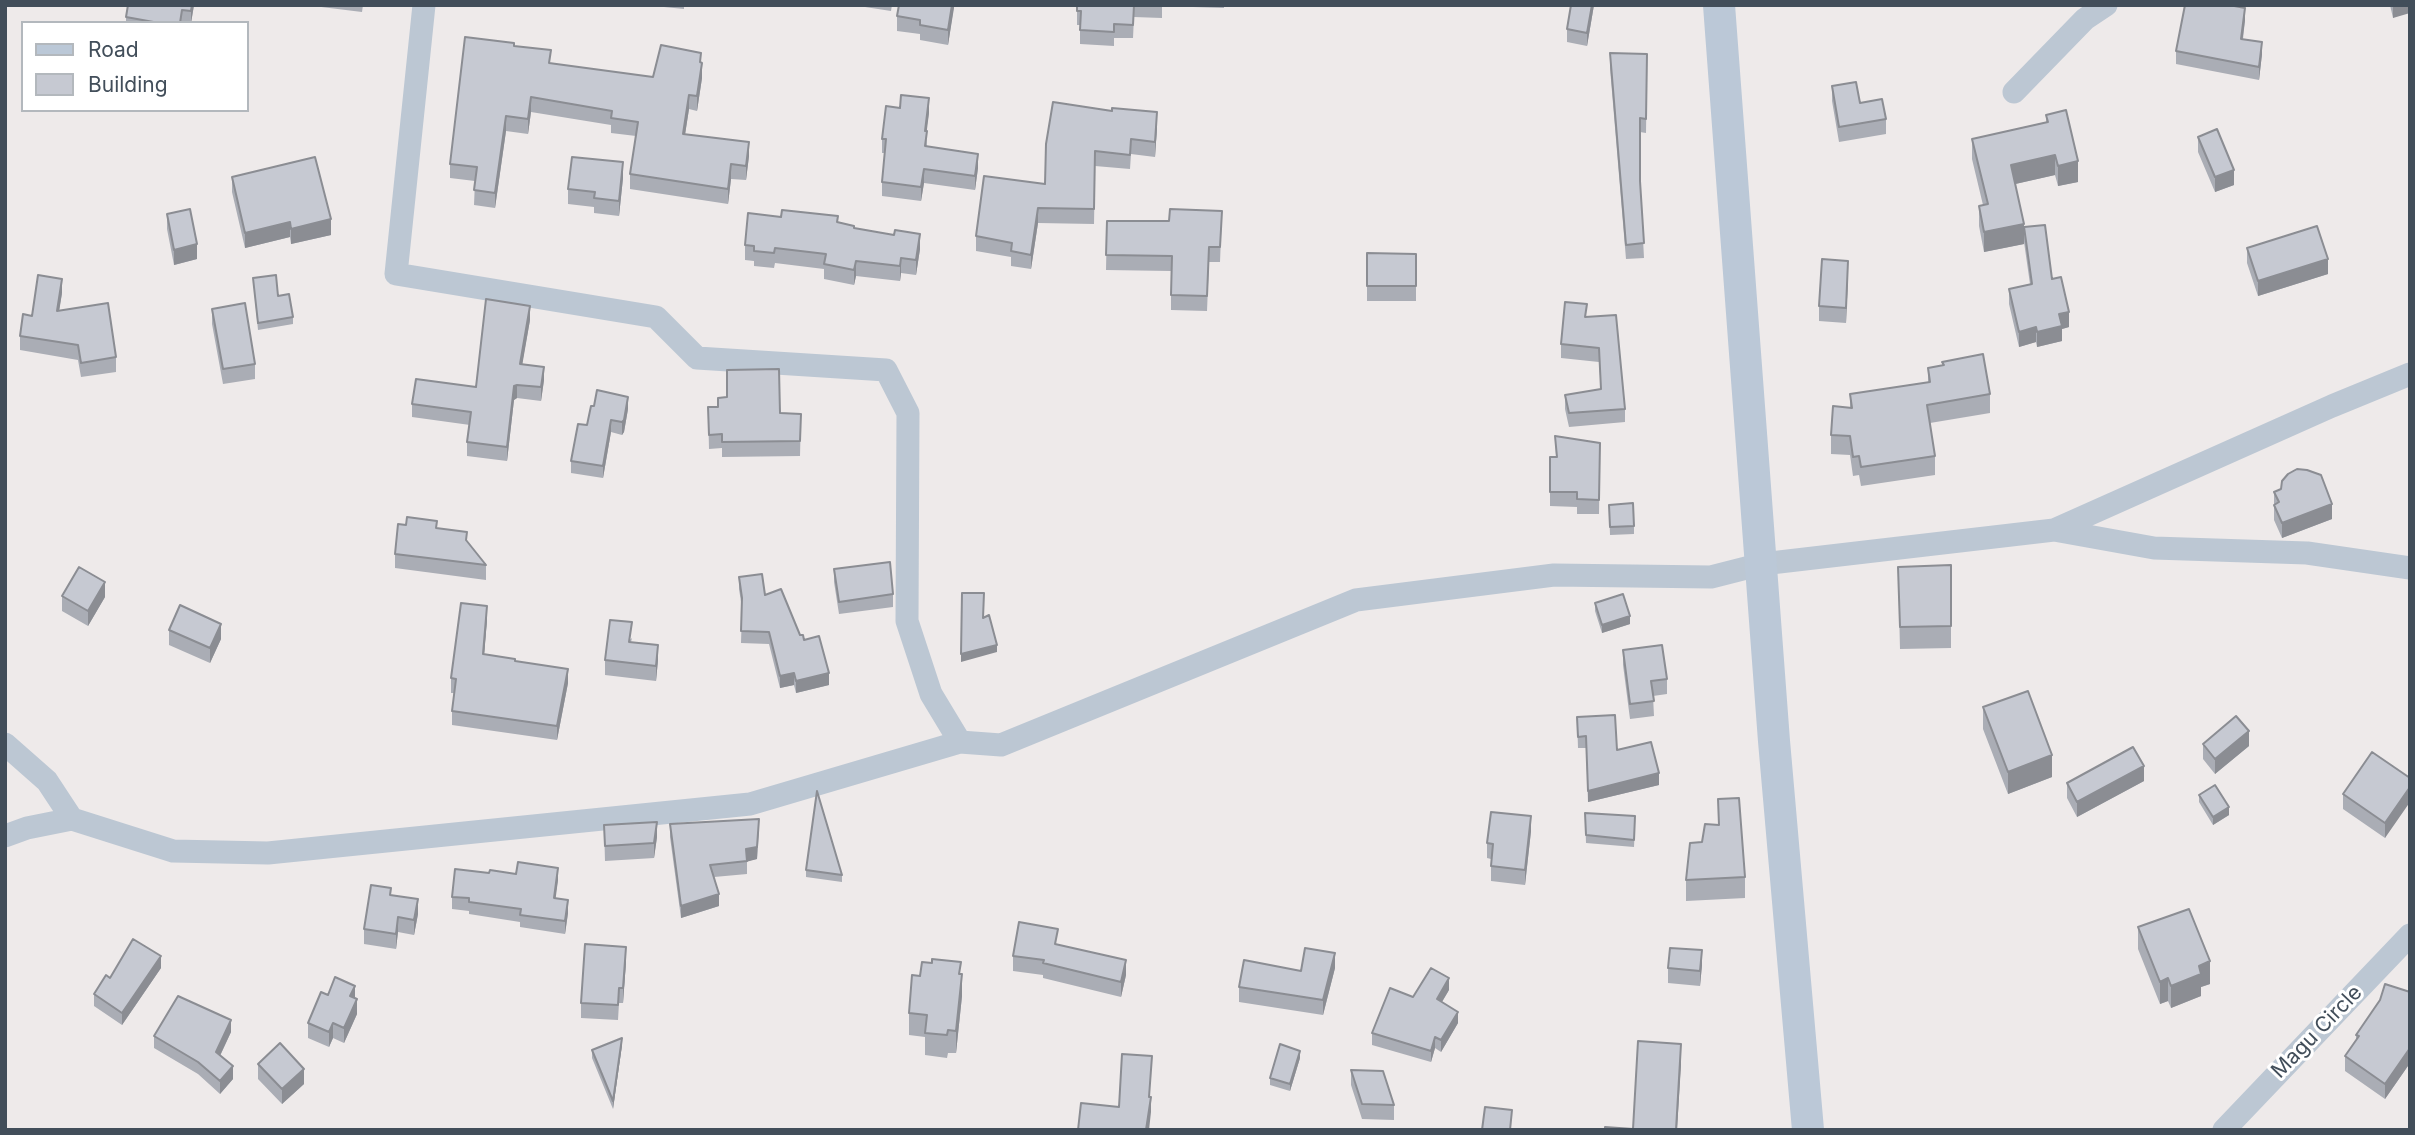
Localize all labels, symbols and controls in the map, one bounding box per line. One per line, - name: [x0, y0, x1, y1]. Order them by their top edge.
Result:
- legend: [21, 21, 248, 112]
- text: Road: [88, 37, 139, 62]
- text: Building: [88, 72, 168, 97]
- street label: Magu Circle: [2267, 980, 2367, 1084]

